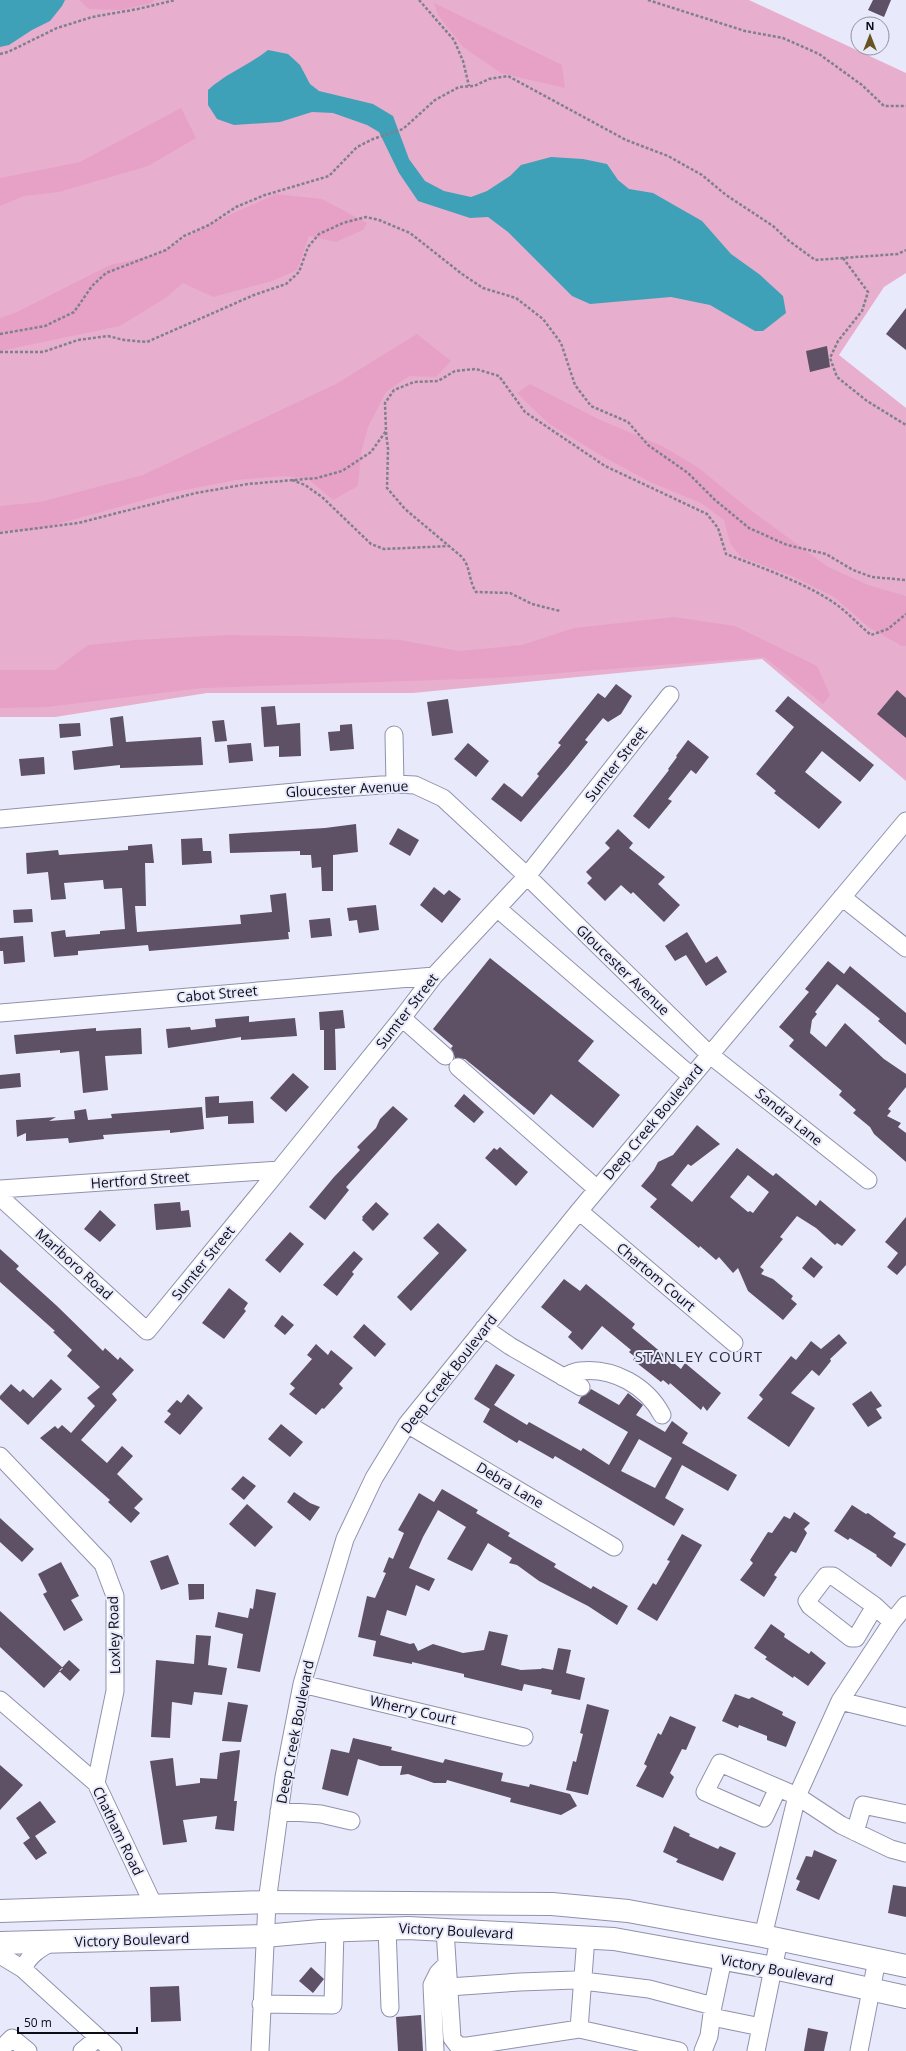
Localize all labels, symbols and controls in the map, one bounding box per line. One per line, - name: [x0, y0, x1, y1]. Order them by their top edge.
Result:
- north arrow: [850, 16, 890, 56]
- text: N: [866, 18, 874, 33]
- street label: Sumter Street: [580, 722, 651, 805]
- street label: Gloucester Avenue: [285, 776, 409, 801]
- street label: Gloucester Avenue: [573, 920, 674, 1019]
- street label: Sumter Street: [371, 969, 442, 1052]
- street label: Cabot Street: [176, 980, 258, 1007]
- street label: Deep Creek Boulevard: [598, 1060, 707, 1184]
- street label: Sandra Lane: [752, 1084, 827, 1150]
- street label: Hertford Street: [90, 1167, 190, 1192]
- street label: Sumter Street: [167, 1222, 238, 1304]
- street label: Marlboro Road: [32, 1224, 117, 1303]
- street label: Chartom Court: [613, 1238, 700, 1315]
- street label: Deep Creek Boulevard: [396, 1310, 501, 1437]
- district label: STANLEY COURT: [635, 1346, 763, 1366]
- street label: Debra Lane: [473, 1457, 548, 1512]
- street label: Loxley Road: [103, 1595, 124, 1675]
- street label: Deep Creek Boulevard: [271, 1659, 318, 1805]
- street label: Wherry Court: [368, 1690, 458, 1729]
- street label: Chatham Road: [89, 1783, 148, 1878]
- street label: Victory Boulevard: [398, 1918, 514, 1943]
- street label: Victory Boulevard: [74, 1928, 190, 1951]
- street label: Victory Boulevard: [719, 1949, 835, 1990]
- scale bar: [18, 2009, 137, 2035]
- text: 50 m: [24, 2014, 52, 2031]

